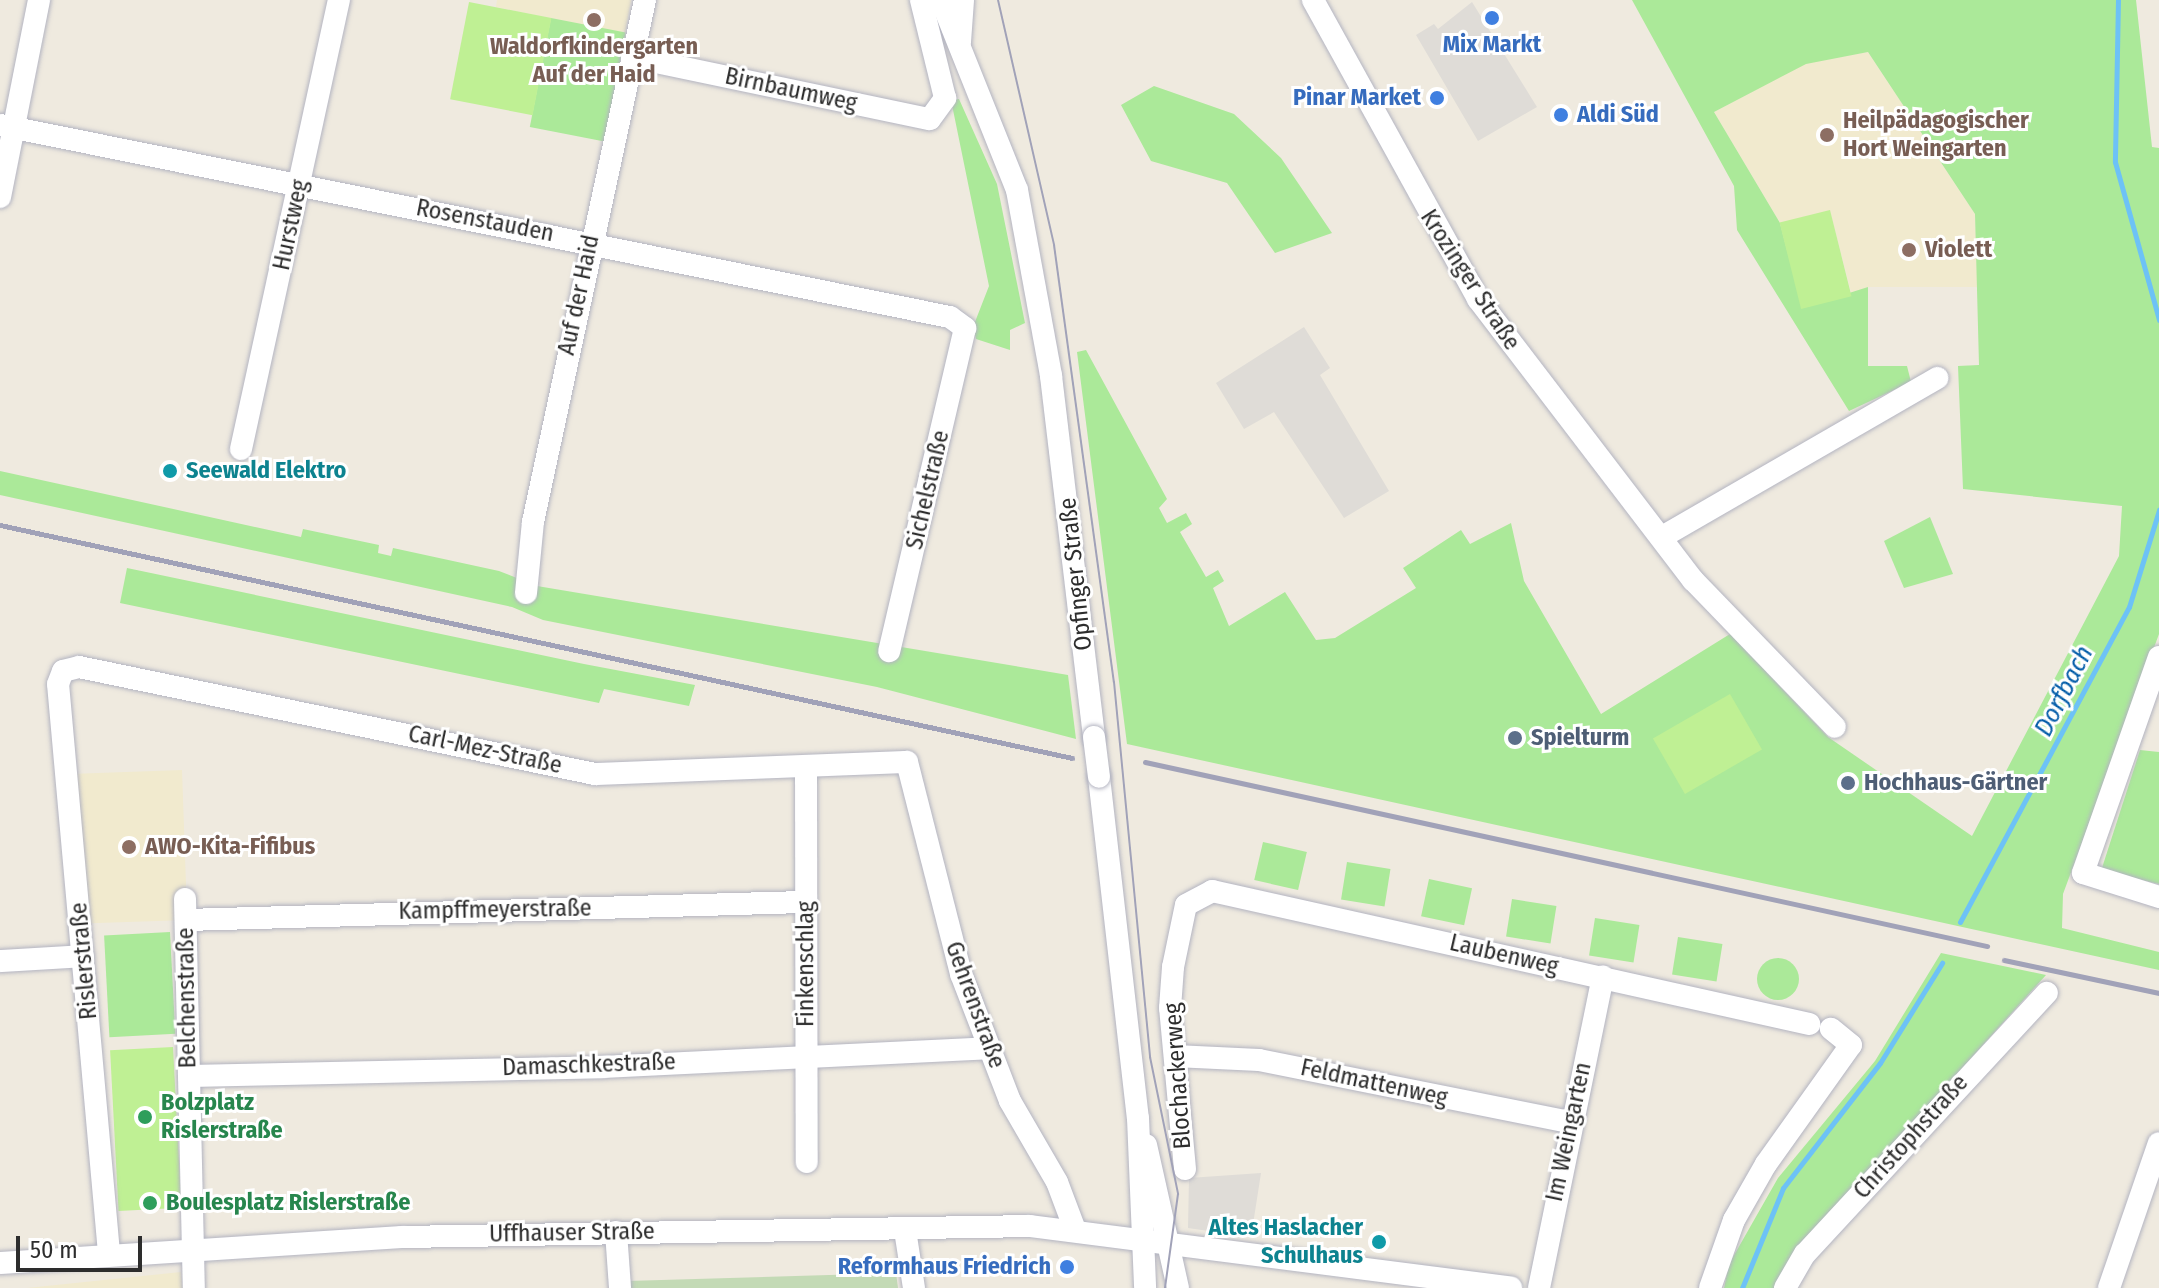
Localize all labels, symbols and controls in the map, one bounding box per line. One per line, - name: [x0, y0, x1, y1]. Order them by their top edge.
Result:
- marker: Mix Markt: [1483, 9, 1501, 27]
- marker: Waldorfkindergarten Auf der Haid: [585, 11, 603, 29]
- place label: Mix Markt: [1443, 31, 1541, 59]
- place label: Waldorfkindergarten Auf der Haid: [490, 33, 698, 89]
- street label: Birnbaumweg: [722, 62, 860, 118]
- place label: Pinar Market: [1293, 84, 1421, 112]
- marker: Pinar Market: [1428, 89, 1446, 107]
- place label: Aldi Süd: [1577, 101, 1659, 129]
- marker: Aldi Süd: [1552, 106, 1570, 124]
- place label: Heilpädagogischer Hort Weingarten: [1843, 107, 2029, 163]
- marker: Heilpädagogischer Hort Weingarten: [1818, 126, 1836, 144]
- street label: Hurstweg: [267, 177, 315, 273]
- street label: Rosenstauden: [414, 194, 556, 248]
- street label: Krozinger Straße: [1414, 204, 1526, 356]
- street label: Auf der Haid: [552, 232, 606, 358]
- place label: Violett: [1925, 236, 1992, 264]
- marker: Violett: [1900, 241, 1918, 259]
- street label: Sichelstraße: [900, 428, 956, 552]
- place label: Seewald Elektro: [186, 457, 346, 485]
- marker: Seewald Elektro: [161, 462, 179, 480]
- street label: Opfinger Straße: [1054, 496, 1098, 652]
- water label: Dorfbach: [2028, 641, 2100, 741]
- street label: Carl-Mez-Straße: [406, 720, 564, 780]
- place label: Spielturm: [1531, 724, 1629, 752]
- marker: Spielturm: [1506, 729, 1524, 747]
- place label: Hochhaus-Gärtner: [1864, 769, 2047, 797]
- marker: Hochhaus-Gärtner: [1839, 774, 1857, 792]
- place label: AWO-Kita-Fifibus: [145, 833, 315, 861]
- marker: AWO-Kita-Fifibus: [120, 838, 138, 856]
- street label: Kampffmeyerstraße: [398, 894, 592, 926]
- street label: Rislerstraße: [65, 901, 103, 1021]
- street label: Finkenschlag: [792, 901, 820, 1027]
- street label: Belchenstraße: [171, 927, 203, 1069]
- street label: Laubenweg: [1447, 928, 1561, 982]
- street label: Gehrenstraße: [939, 938, 1011, 1072]
- street label: Blochackerweg: [1159, 1002, 1197, 1150]
- street label: Damaschkestraße: [502, 1048, 676, 1082]
- street label: Feldmattenweg: [1298, 1053, 1450, 1113]
- street label: Im Weingarten: [1540, 1060, 1598, 1204]
- street label: Christophstraße: [1848, 1069, 1974, 1205]
- place label: Bolzplatz Rislerstraße: [161, 1089, 283, 1145]
- marker: Bolzplatz Rislerstraße: [136, 1108, 154, 1126]
- place label: Boulesplatz Rislerstraße: [166, 1189, 410, 1217]
- marker: Boulesplatz Rislerstraße: [141, 1194, 159, 1212]
- place label: Altes Haslacher Schulhaus: [1209, 1214, 1363, 1270]
- street label: Uffhauser Straße: [489, 1217, 655, 1249]
- scale bar: [20, 1220, 146, 1270]
- marker: Altes Haslacher Schulhaus: [1370, 1233, 1388, 1251]
- text: 50 m: [30, 1236, 78, 1264]
- place label: Reformhaus Friedrich: [838, 1253, 1051, 1281]
- marker: Reformhaus Friedrich: [1058, 1258, 1076, 1276]

